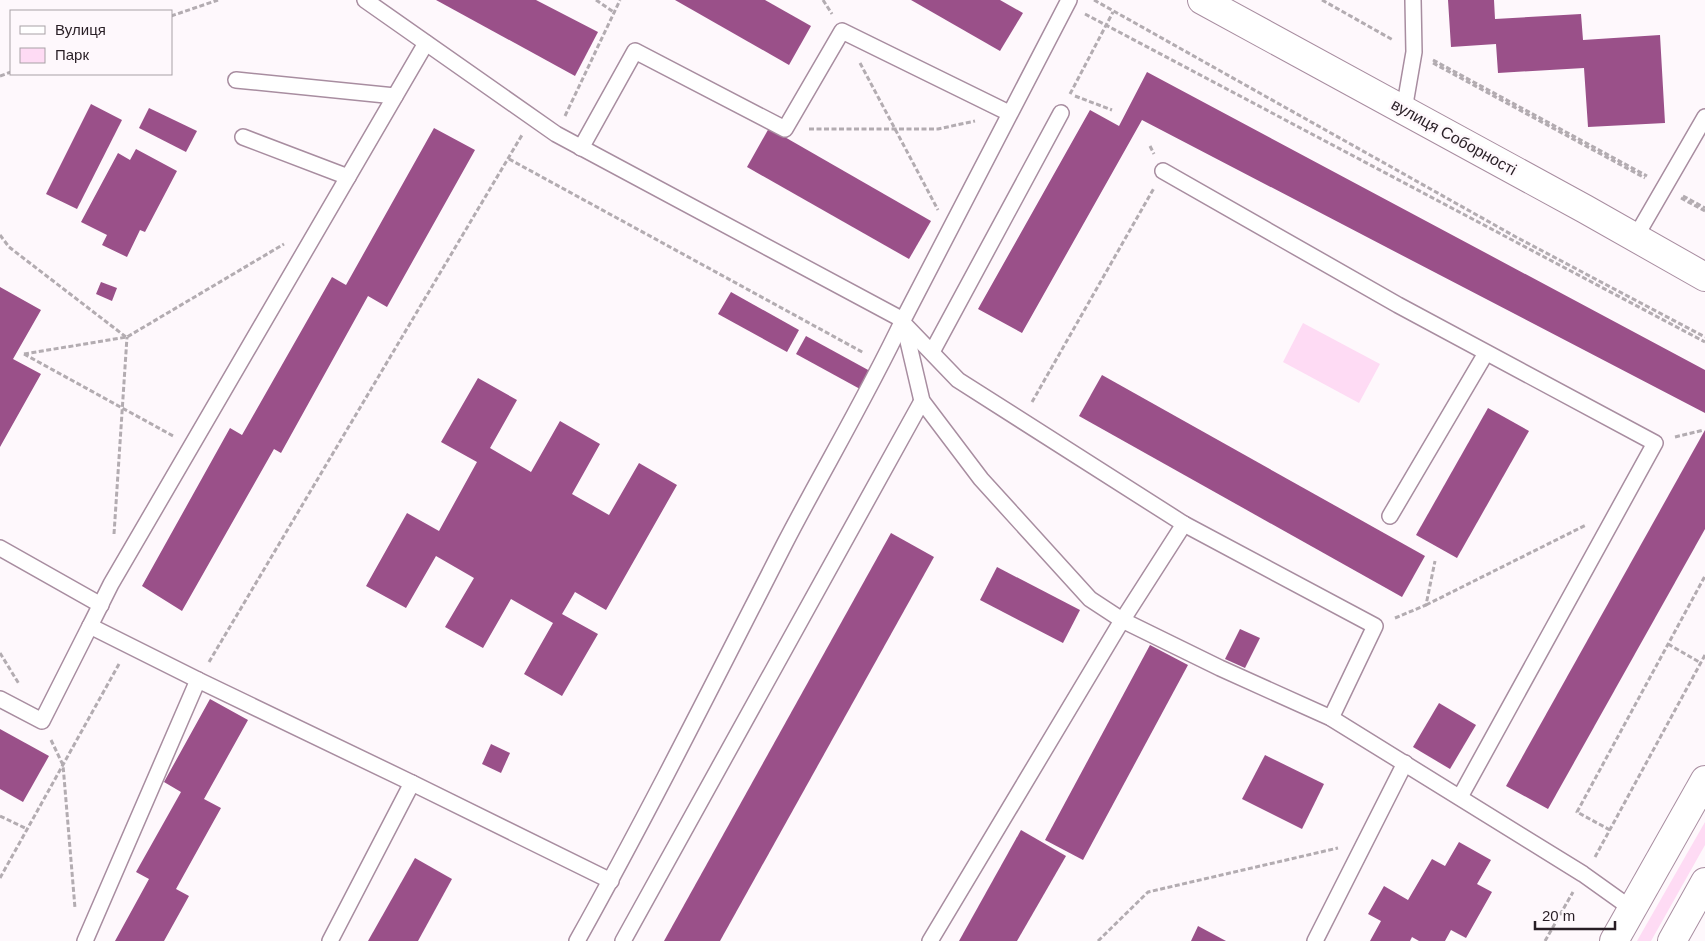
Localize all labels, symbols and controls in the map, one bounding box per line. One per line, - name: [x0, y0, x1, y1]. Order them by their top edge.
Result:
- legend: [10, 10, 172, 75]
- text: Вулиця: [55, 21, 106, 38]
- text: Парк: [55, 46, 89, 63]
- street label: вулиця Соборності: [1388, 96, 1520, 178]
- scale bar: [1535, 898, 1615, 930]
- text: 20 m: [1542, 907, 1575, 924]

